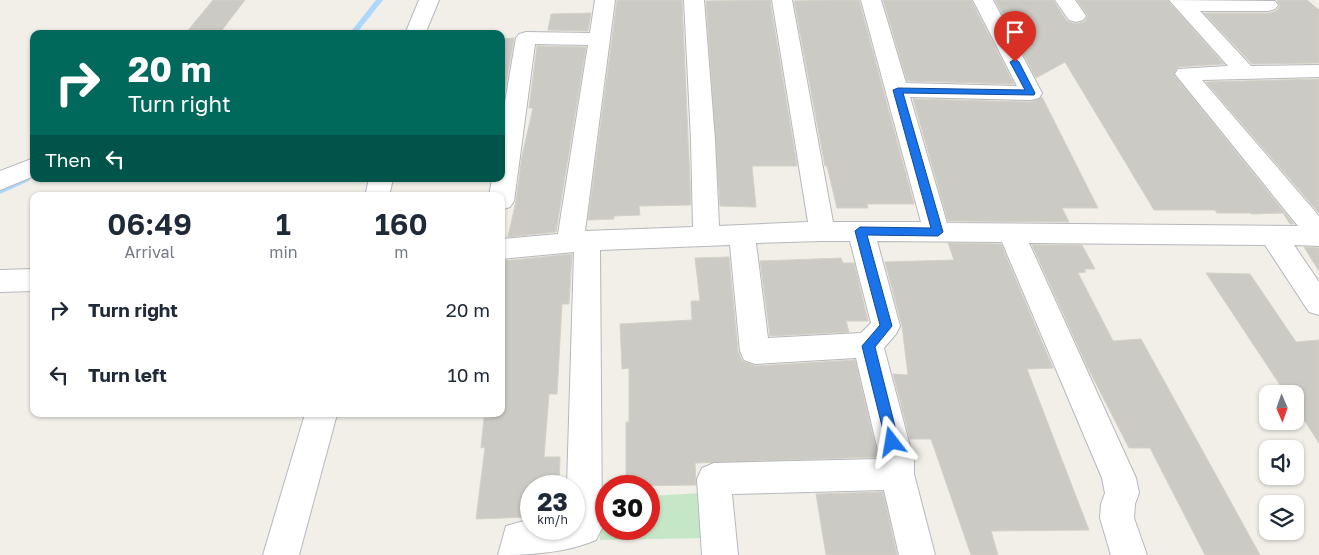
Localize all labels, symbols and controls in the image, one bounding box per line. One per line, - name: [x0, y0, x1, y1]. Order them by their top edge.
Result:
- pin: [994, 11, 1036, 62]
- icon: arrive: [1001, 18, 1029, 46]
- text: 20 m: [128, 48, 211, 90]
- icon: right: [45, 50, 110, 115]
- text: Turn right: [128, 90, 231, 117]
- icon: left: [101, 145, 129, 173]
- text: Then: [45, 148, 91, 171]
- text: 06:49: [107, 206, 192, 242]
- text: 1: [276, 206, 291, 242]
- text: 160: [375, 206, 428, 242]
- text: Arrival: [125, 242, 175, 262]
- text: min: [269, 242, 298, 262]
- text: m: [394, 242, 408, 262]
- icon: right: [45, 296, 73, 324]
- text: Turn right: [88, 298, 178, 321]
- text: 20 m: [446, 298, 490, 321]
- icon: left: [45, 361, 73, 389]
- text: Turn left: [88, 363, 167, 386]
- text: 10 m: [447, 363, 490, 386]
- north arrow: [1259, 385, 1304, 430]
- map controls: [1259, 385, 1304, 540]
- position arrow: [865, 415, 917, 467]
- button: sound: [1259, 440, 1304, 485]
- speed limit sign: 30: [595, 475, 660, 540]
- text: 23: [537, 486, 568, 517]
- button: layers: [1259, 495, 1304, 540]
- text: km/h: [537, 512, 568, 527]

